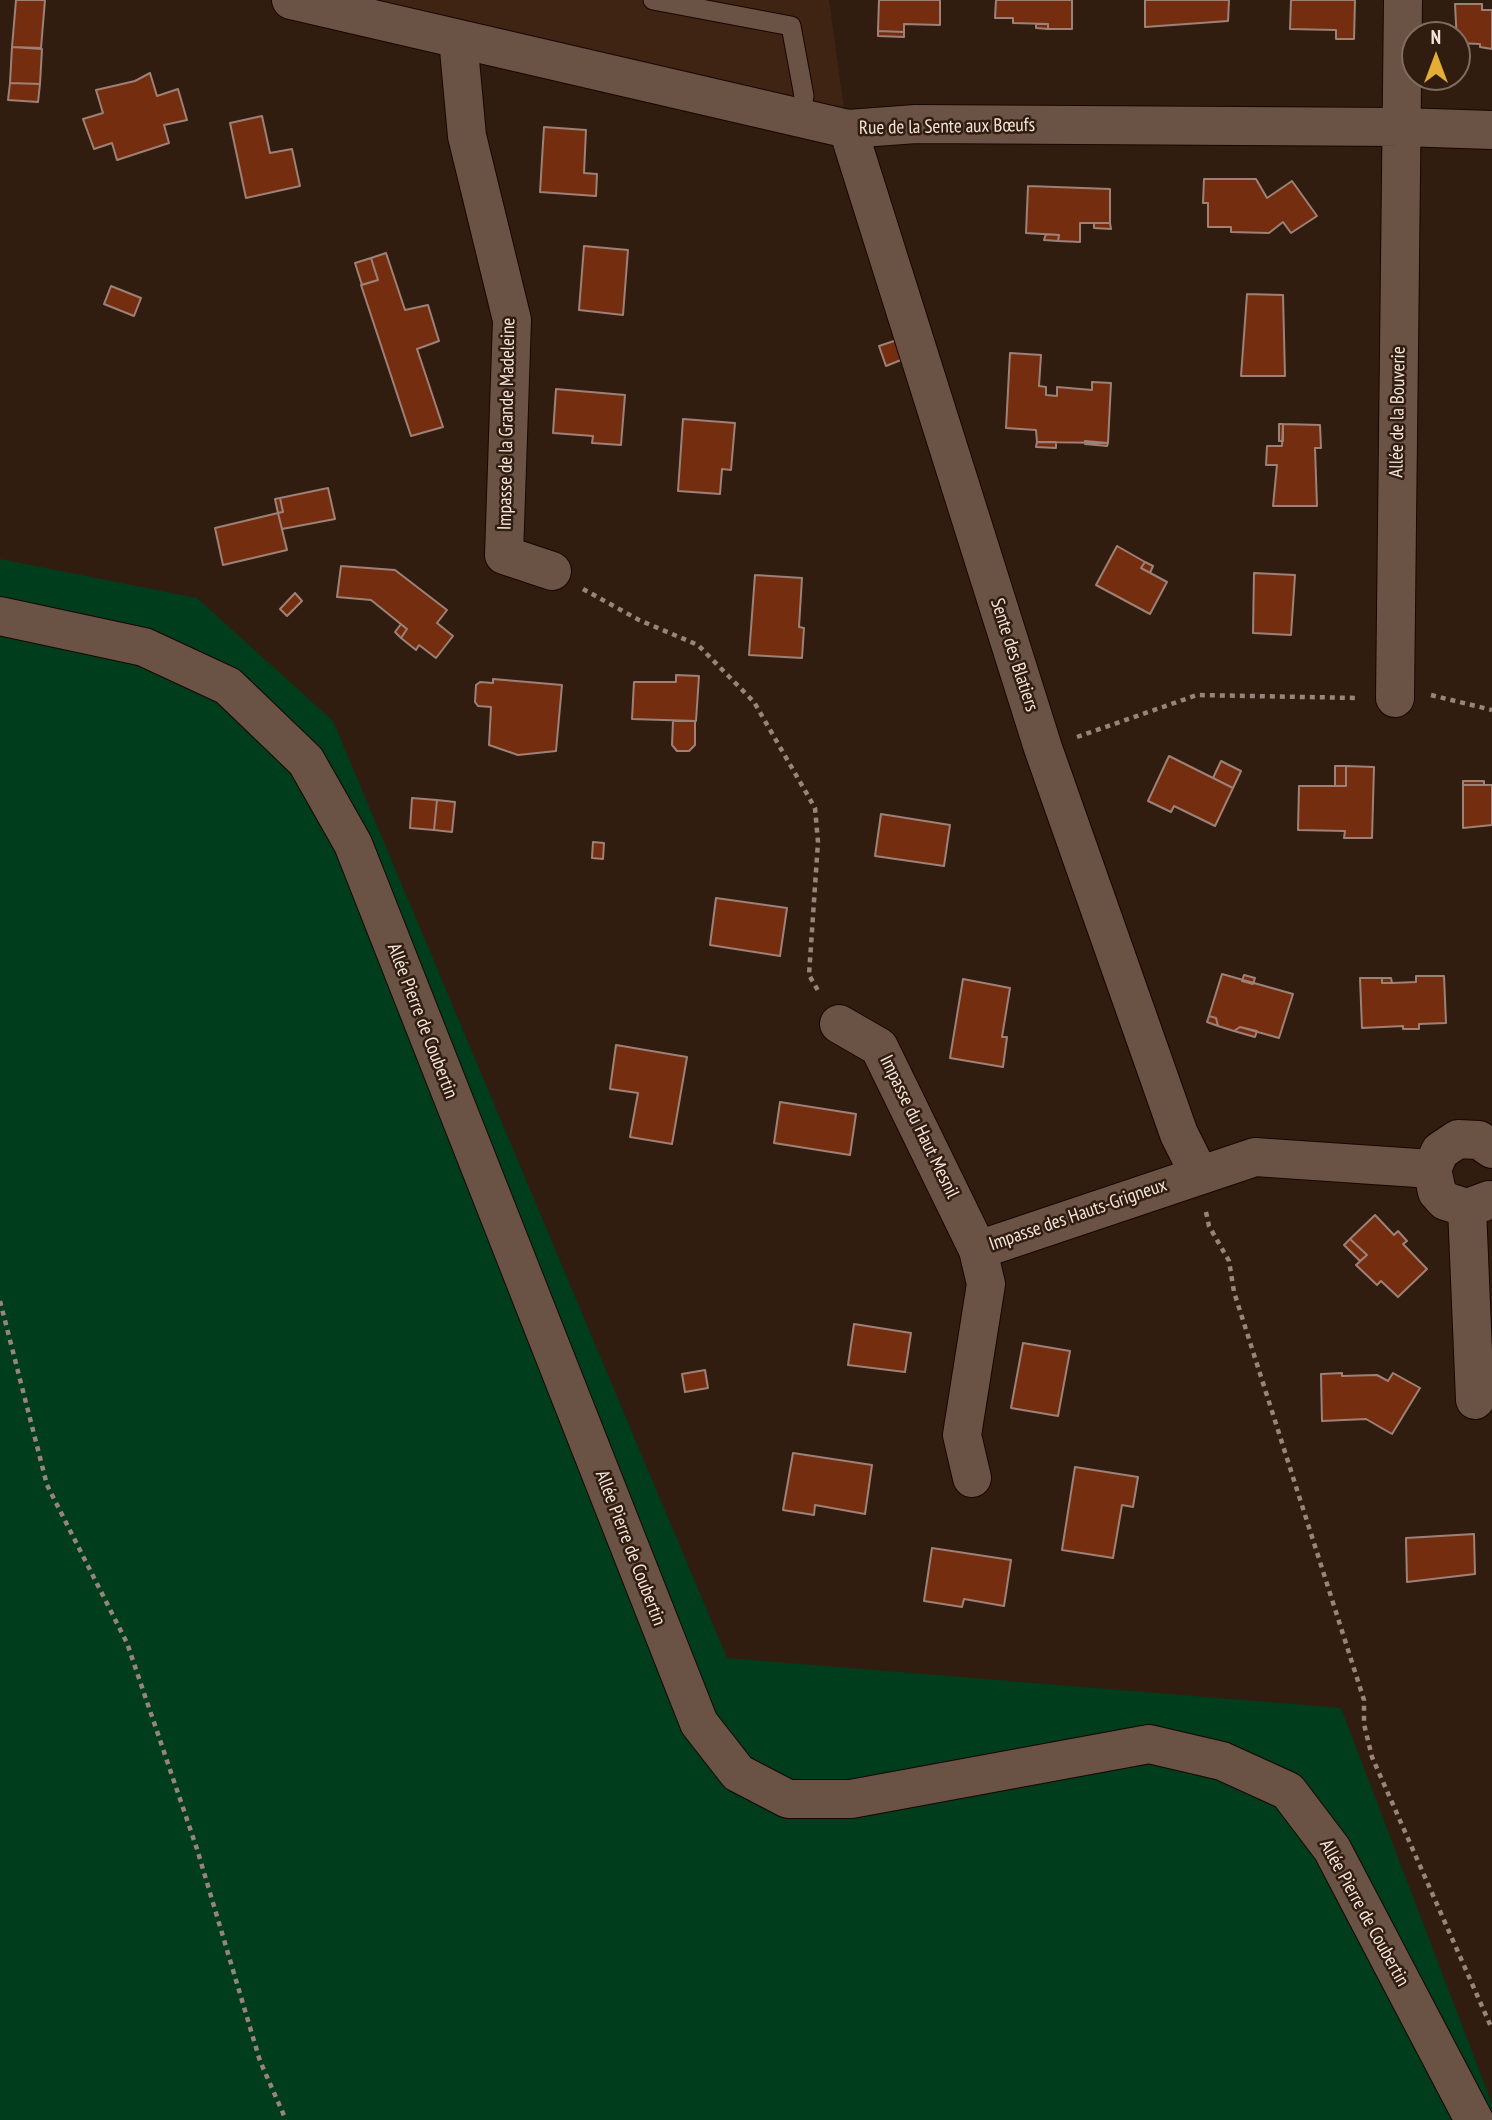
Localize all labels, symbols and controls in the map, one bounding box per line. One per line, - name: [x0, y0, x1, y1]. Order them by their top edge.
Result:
- north arrow: [1401, 21, 1471, 91]
- text: N: [1431, 25, 1441, 49]
- street label: Rue de la Sente aux Bœufs: [859, 114, 1035, 140]
- street label: Impasse de la Grande Madeleine: [494, 318, 520, 530]
- street label: Allée de la Bouverie: [1385, 346, 1411, 478]
- street label: Sente des Blatiers: [985, 596, 1043, 714]
- street label: Allée Pierre de Coubertin: [382, 940, 462, 1102]
- street label: Impasse du Haut Mesnil: [874, 1052, 964, 1202]
- street label: Impasse des Hauts-Grigneux: [986, 1174, 1170, 1256]
- street label: Allée Pierre de Coubertin: [590, 1467, 670, 1629]
- street label: Allée Pierre de Coubertin: [1314, 1836, 1414, 1990]

